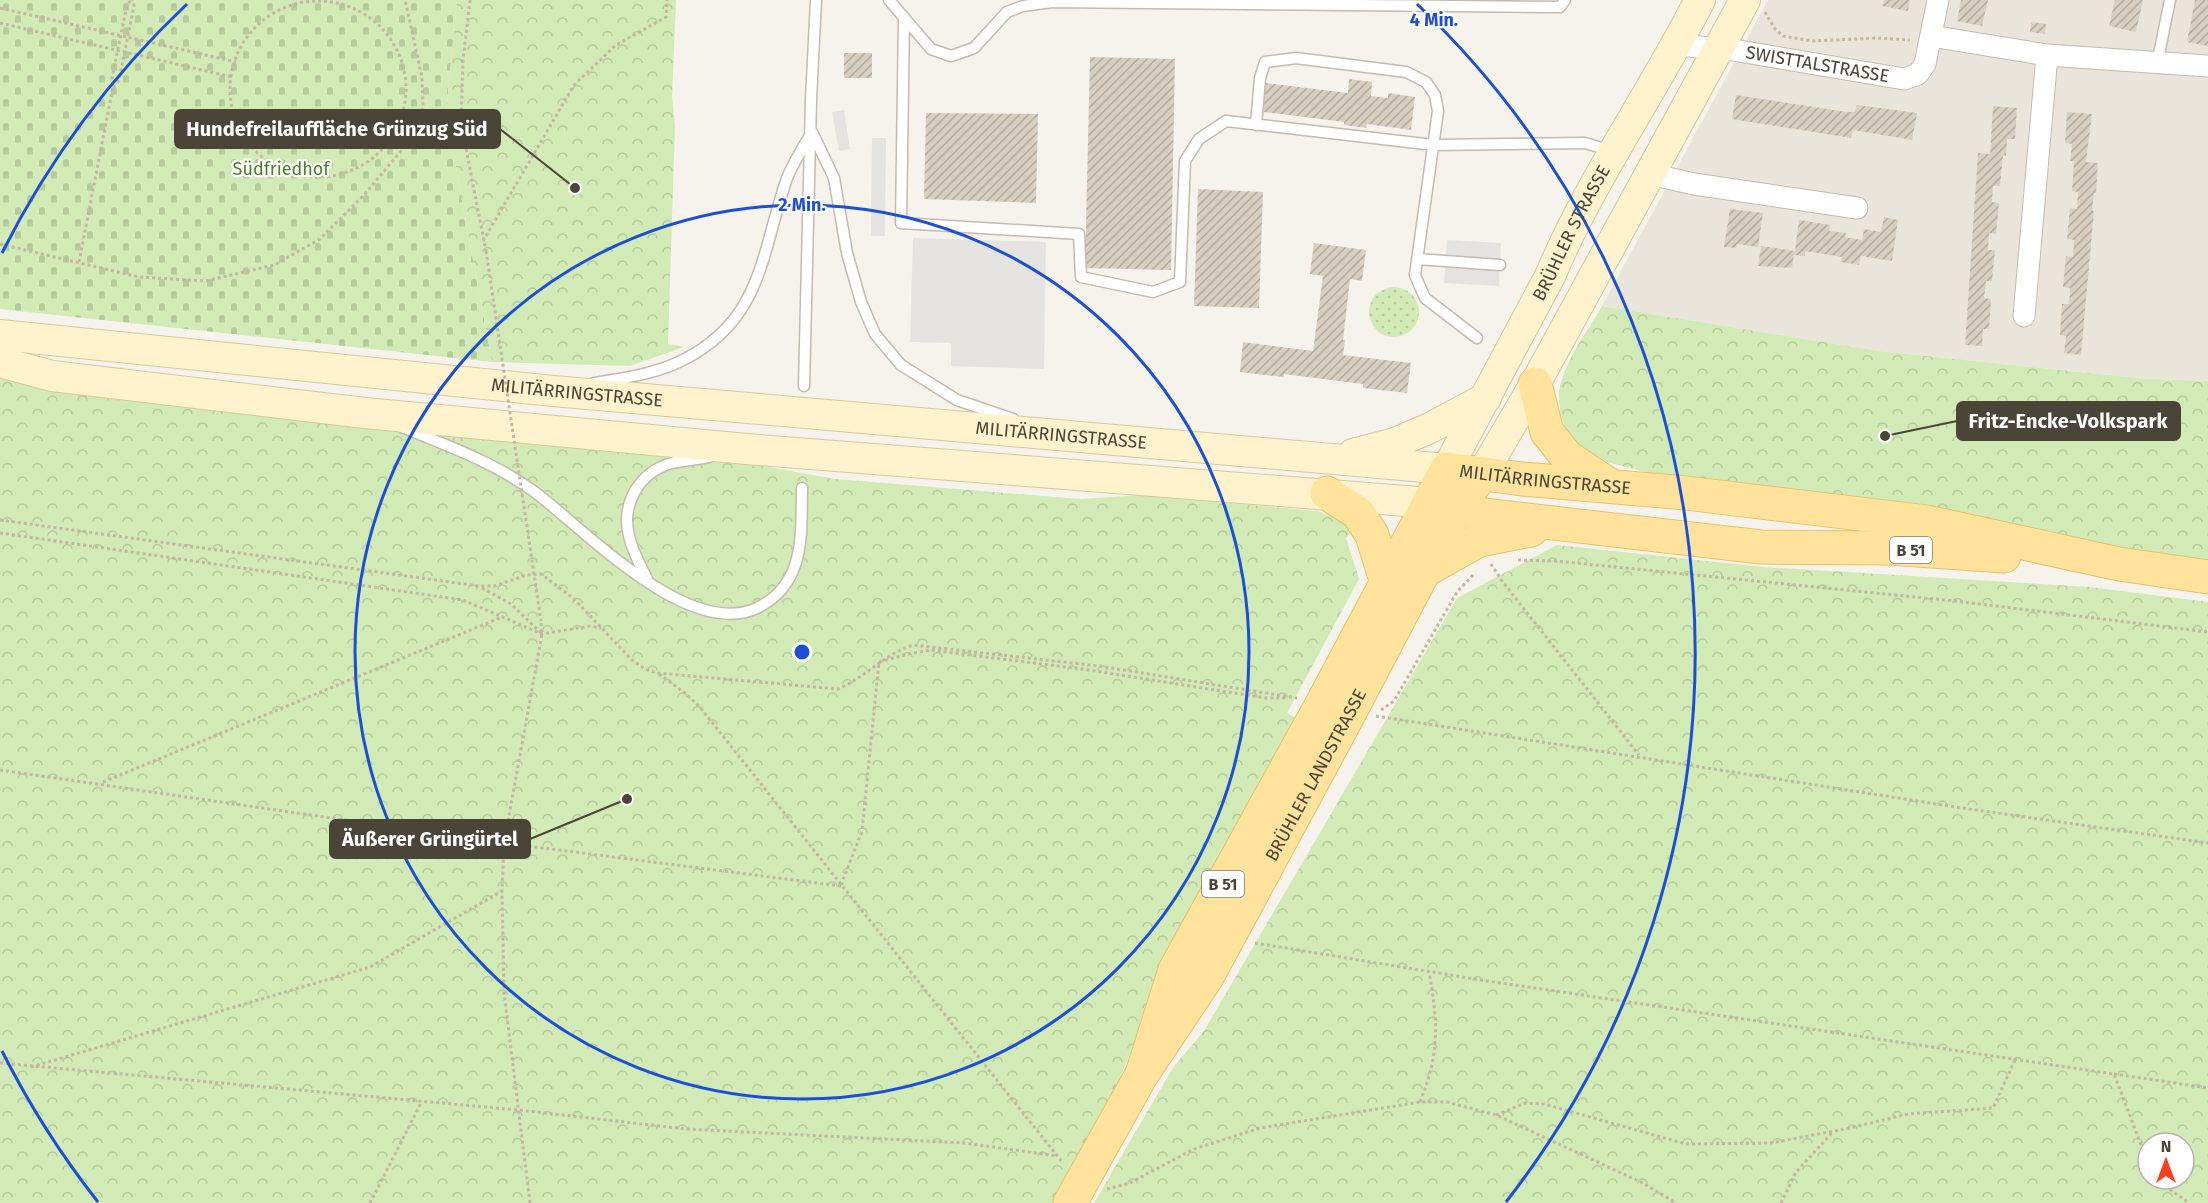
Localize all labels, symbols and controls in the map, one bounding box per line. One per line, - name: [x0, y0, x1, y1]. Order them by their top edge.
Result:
- text: 4 Min.: [1410, 9, 1458, 31]
- street label: SWISTTALSTRASSE: [1744, 41, 1891, 87]
- callout: Hundefreilauffläche Grünzug Süd: [175, 110, 500, 148]
- text: Hundefreilauffläche Grünzug Süd: [186, 117, 488, 141]
- park label: Südfriedhof: [233, 158, 331, 180]
- street label: BRÜHLER STRASSE: [1528, 161, 1615, 305]
- text: 2 Min.: [778, 194, 826, 216]
- street label: MILITÄRRINGSTRASSE: [490, 374, 664, 412]
- callout: Fritz-Encke-Volkspark: [1957, 402, 2180, 440]
- text: Fritz-Encke-Volkspark: [1969, 409, 2168, 433]
- street label: MILITÄRRINGSTRASSE: [975, 417, 1148, 454]
- street label: MILITÄRRINGSTRASSE: [1458, 460, 1632, 499]
- road number: B 51: [1890, 537, 1932, 563]
- centre of rings: [792, 642, 812, 662]
- street label: BRÜHLER LANDSTRASSE: [1261, 685, 1371, 865]
- callout: Äußerer Grüngürtel: [330, 820, 530, 858]
- text: Äußerer Grüngürtel: [341, 827, 518, 851]
- road number: B 51: [1202, 871, 1244, 897]
- north arrow: [2136, 1131, 2196, 1191]
- text: N: [2161, 1137, 2171, 1156]

